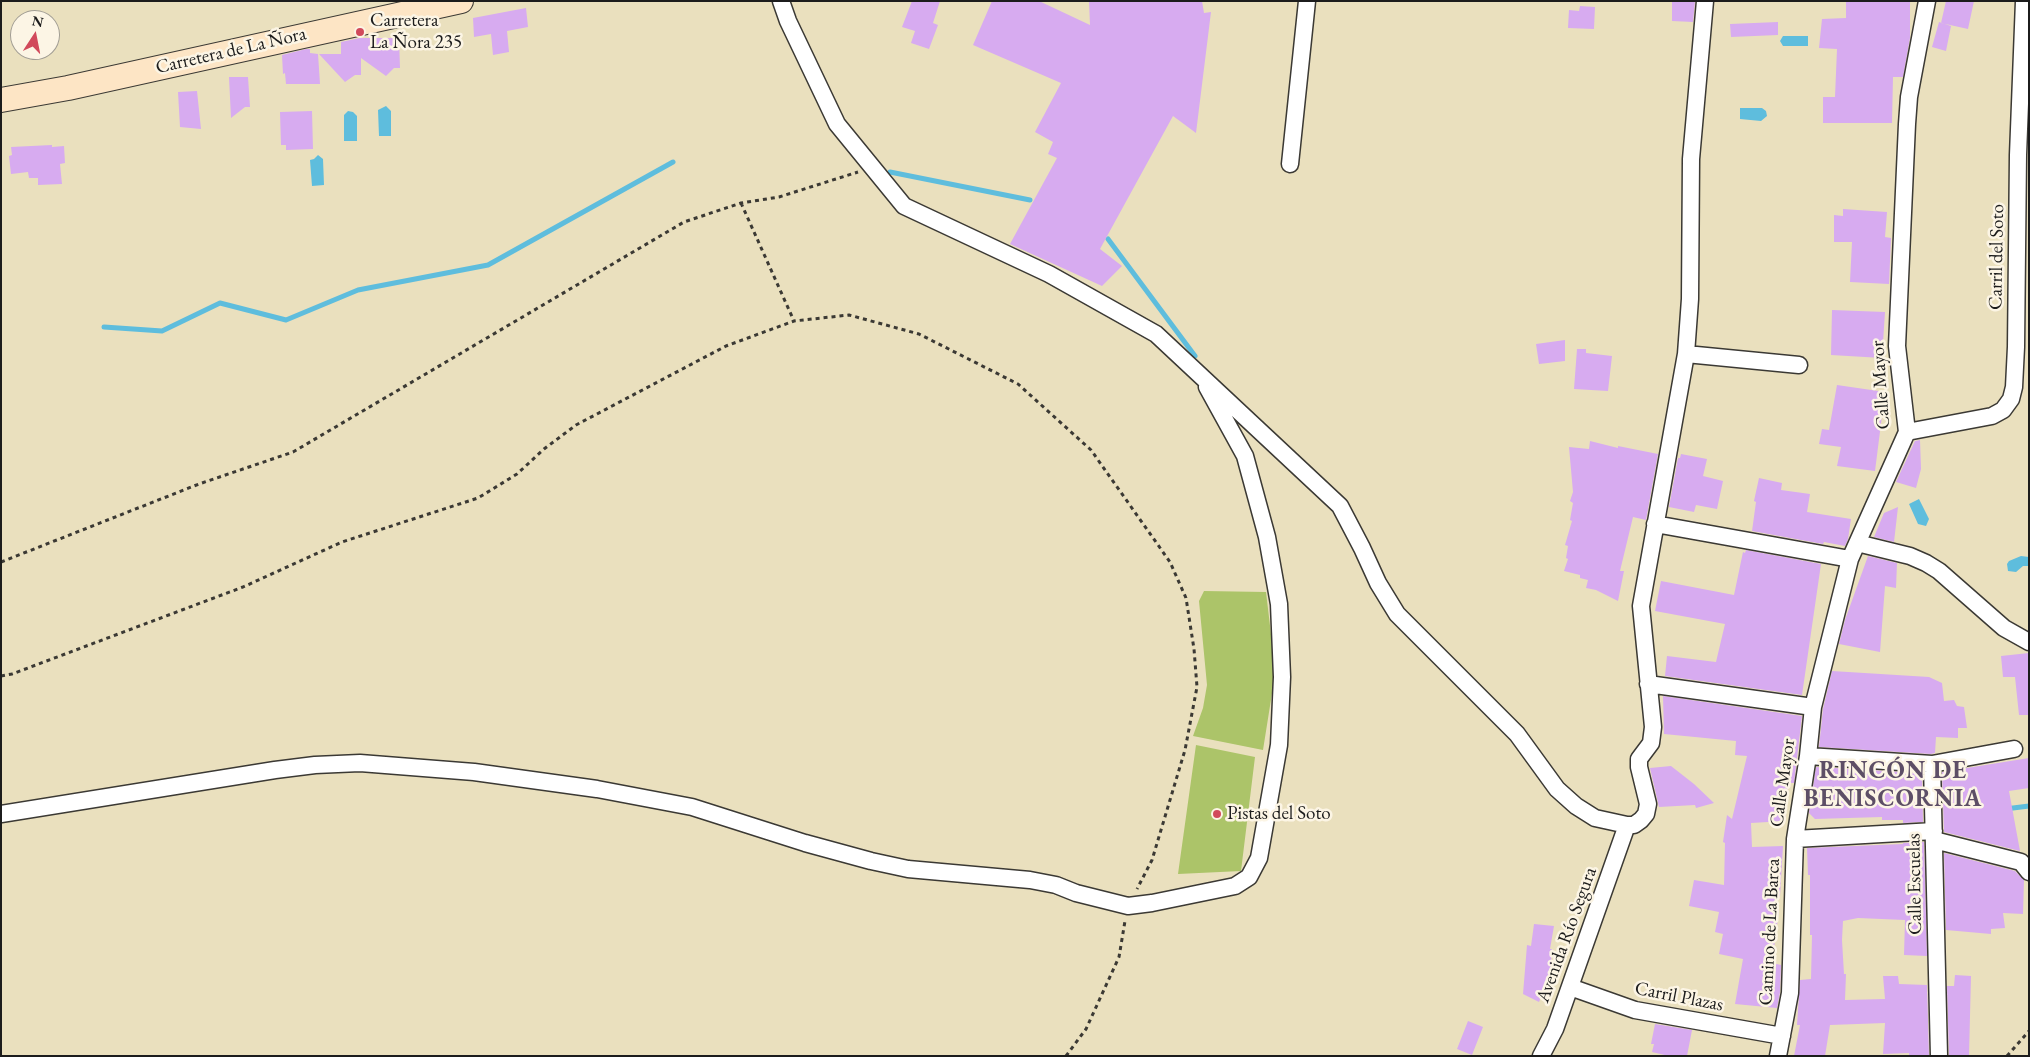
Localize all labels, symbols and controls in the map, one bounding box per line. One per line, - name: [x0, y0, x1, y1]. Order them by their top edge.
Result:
- north arrow: [10, 10, 60, 60]
- place label: Carretera La Ñora 235: [370, 10, 462, 54]
- text: N: [30, 11, 45, 31]
- street label: Carretera de La Ñora: [153, 23, 309, 79]
- marker: Carretera La Ñora 235: [354, 26, 366, 38]
- street label: Carril del Soto: [1985, 204, 2009, 310]
- street label: Calle Mayor: [1867, 340, 1895, 430]
- street label: Calle Mayor: [1766, 737, 1800, 829]
- district label: RINCÓN DE BENISCORNIA: [1802, 757, 1984, 813]
- place label: Pistas del Soto: [1227, 803, 1331, 825]
- marker: Pistas del Soto: [1211, 808, 1223, 820]
- street label: Calle Escuelas: [1903, 833, 1927, 935]
- street label: Camino de La Barca: [1755, 858, 1785, 1006]
- street label: Avenida Río Segura: [1532, 864, 1602, 1006]
- street label: Carril Plazas: [1633, 977, 1725, 1017]

